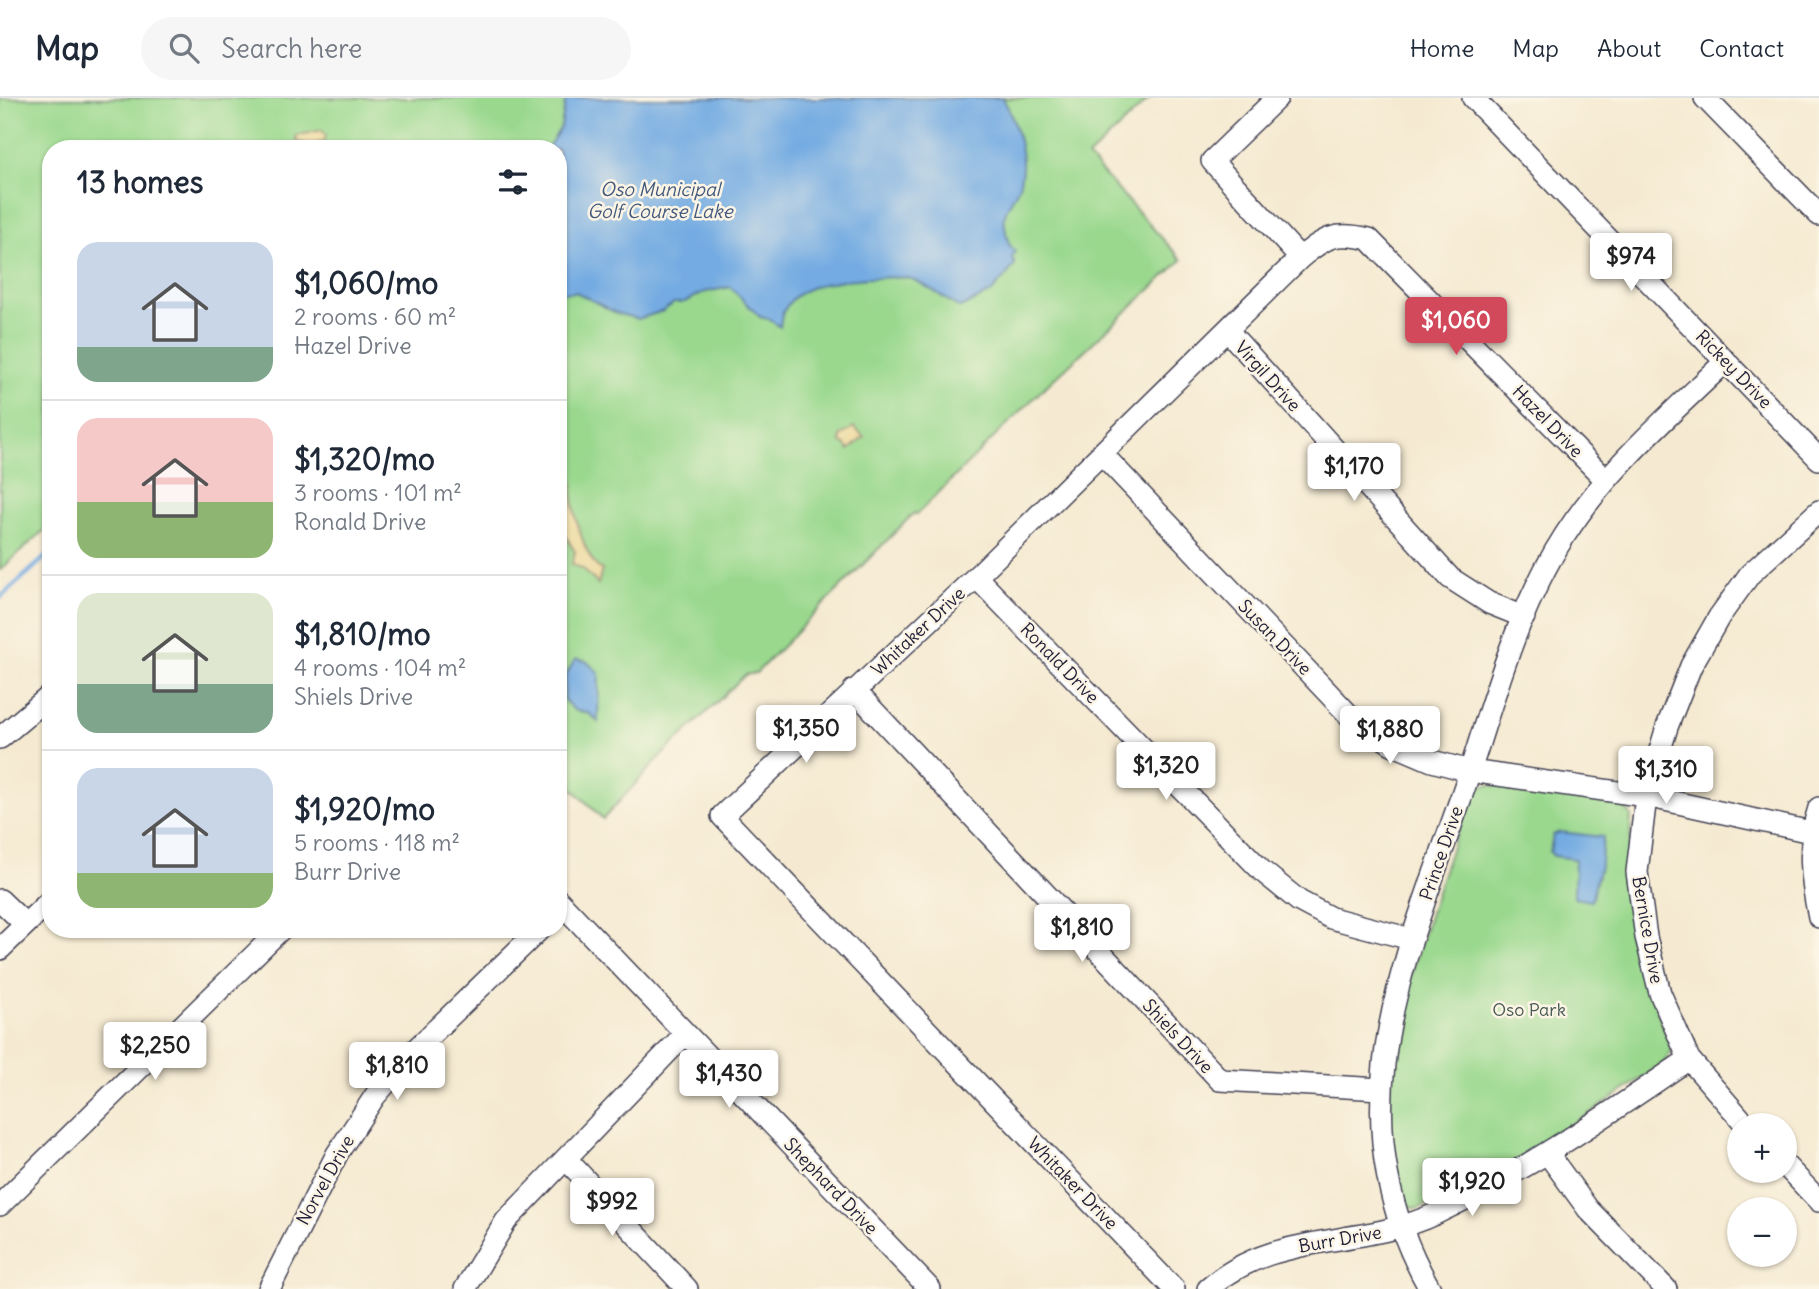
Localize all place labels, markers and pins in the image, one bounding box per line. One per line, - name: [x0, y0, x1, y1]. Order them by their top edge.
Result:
- pin: $974: [1590, 234, 1672, 293]
- pin: $1,060: [1399, 298, 1513, 357]
- pin: $1,170: [1297, 444, 1411, 503]
- pin: $1,350: [749, 706, 863, 765]
- pin: $1,880: [1333, 706, 1447, 766]
- pin: $1,320: [1109, 742, 1223, 802]
- pin: $1,310: [1609, 746, 1723, 806]
- pin: $1,810: [1025, 904, 1139, 964]
- pin: $2,250: [98, 1023, 212, 1082]
- pin: $1,810: [340, 1042, 454, 1102]
- pin: $1,430: [672, 1051, 786, 1110]
- pin: $1,920: [1415, 1158, 1529, 1218]
- pin: $992: [571, 1178, 653, 1238]

